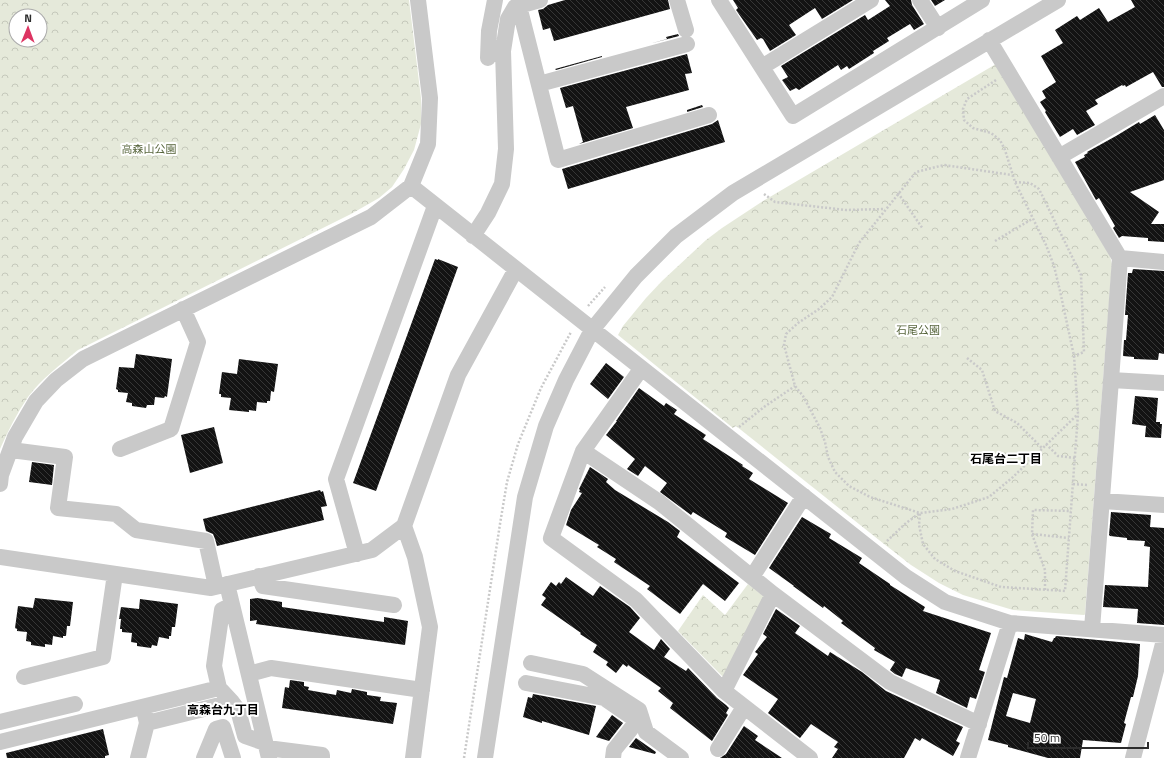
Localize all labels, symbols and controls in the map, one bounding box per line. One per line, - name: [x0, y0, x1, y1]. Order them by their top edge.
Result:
- north arrow: [8, 8, 48, 48]
- text: N: [24, 10, 32, 26]
- park label: 高森山公園: [122, 141, 177, 157]
- park label: 石尾公園: [896, 322, 940, 338]
- district label: 石尾台二丁目: [970, 449, 1042, 468]
- district label: 高森台九丁目: [187, 700, 259, 719]
- scale bar: [1028, 724, 1148, 750]
- text: 50 m: [1034, 728, 1060, 747]

